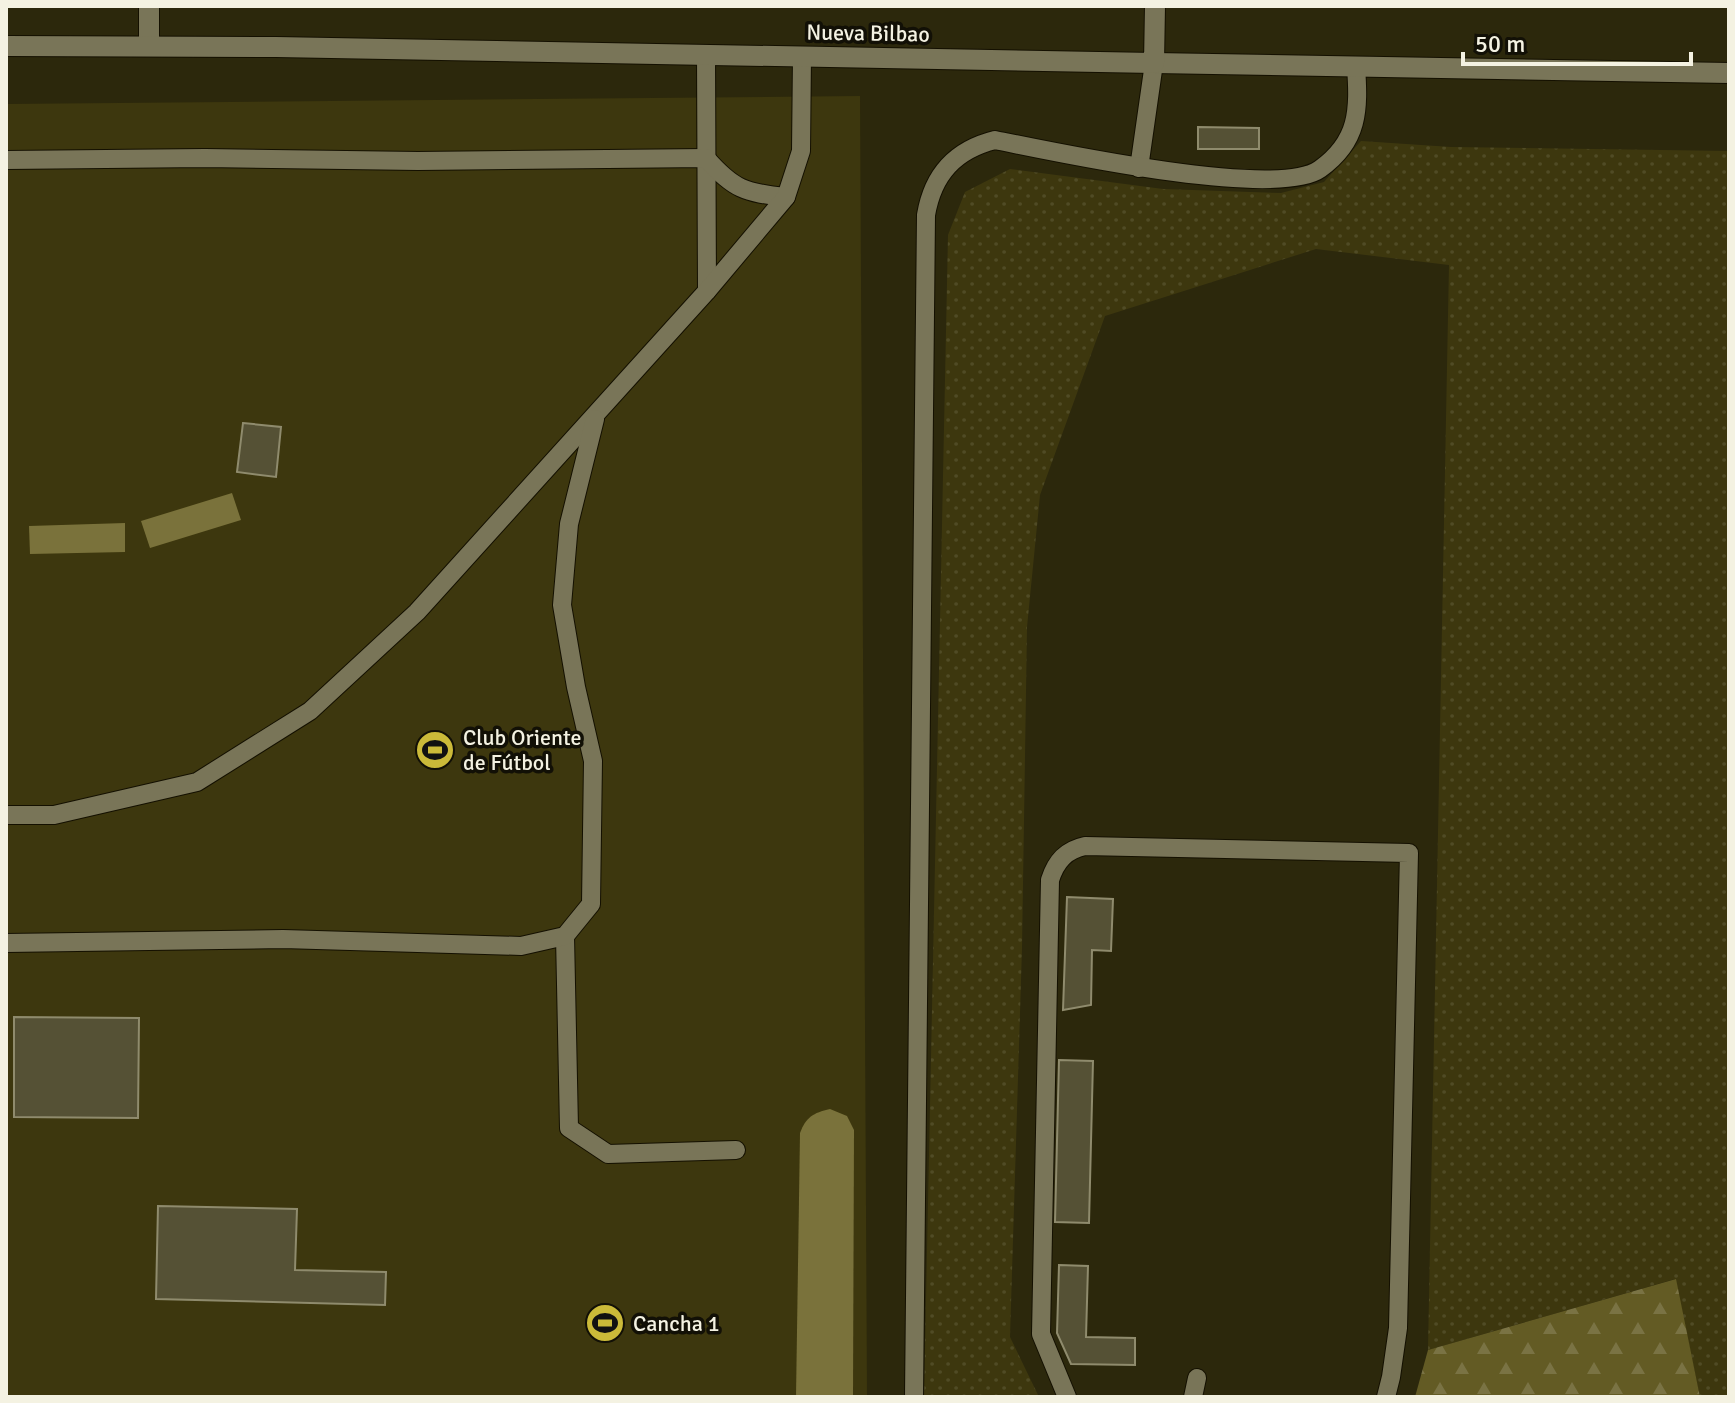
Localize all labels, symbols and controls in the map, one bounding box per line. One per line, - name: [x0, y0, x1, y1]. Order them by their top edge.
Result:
- scale bar: [1463, 16, 1691, 66]
- street label: Nueva Bilbao: [806, 18, 930, 48]
- text: 50 m: [1475, 29, 1525, 59]
- place label: Club Oriente de Fútbol: [463, 724, 581, 776]
- sports icon: Club Oriente de Fútbol: [414, 729, 456, 771]
- sports icon: Cancha 1: [584, 1302, 626, 1344]
- place label: Cancha 1: [633, 1310, 720, 1337]

